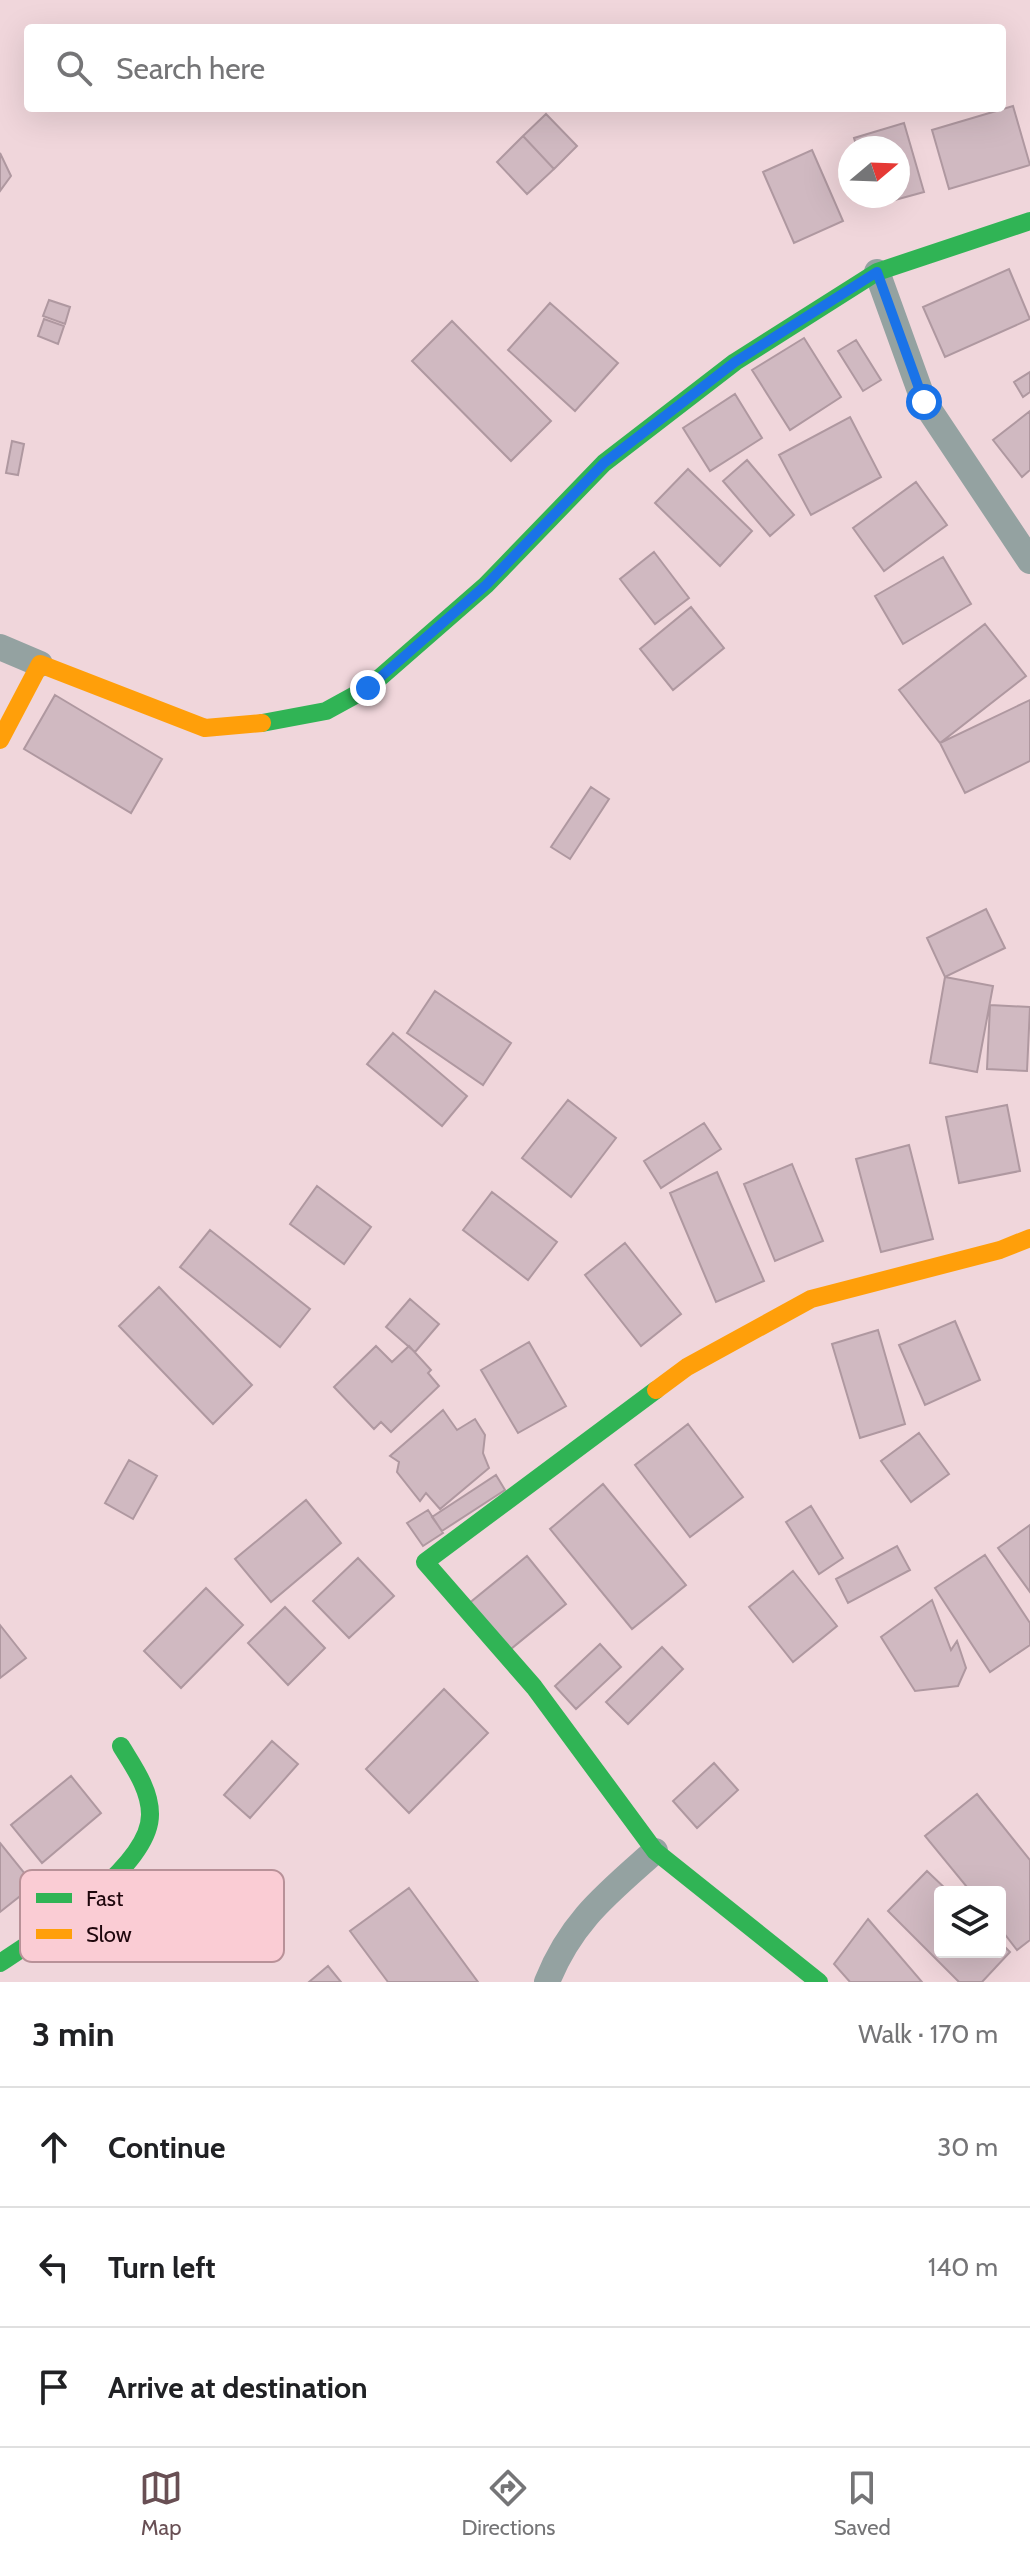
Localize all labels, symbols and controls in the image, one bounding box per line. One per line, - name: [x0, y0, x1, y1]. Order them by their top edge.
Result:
- search box: [24, 24, 1006, 112]
- icon: search: [52, 46, 96, 90]
- text: Search here: [116, 50, 265, 87]
- north arrow: [838, 136, 910, 208]
- route start: [906, 384, 942, 420]
- route end: [350, 670, 386, 706]
- legend: [20, 1870, 284, 1962]
- text: Fast: [86, 1885, 124, 1912]
- map controls: [934, 1886, 1006, 1958]
- button: layers: [934, 1886, 1006, 1958]
- text: Slow: [86, 1921, 132, 1948]
- text: 3 min: [32, 2013, 114, 2055]
- text: Walk · 170 m: [858, 2018, 998, 2050]
- icon: ahead: [32, 2125, 76, 2169]
- text: Continue: [108, 2129, 225, 2166]
- text: 30 m: [937, 2131, 998, 2163]
- icon: left: [32, 2245, 76, 2289]
- text: Turn left: [108, 2249, 216, 2286]
- text: 140 m: [928, 2251, 998, 2283]
- icon: arrive: [32, 2365, 76, 2409]
- text: Arrive at destination: [108, 2369, 368, 2406]
- tab: Map: [139, 2466, 183, 2541]
- tab: Directions: [461, 2466, 555, 2541]
- tab: Saved: [834, 2466, 891, 2541]

